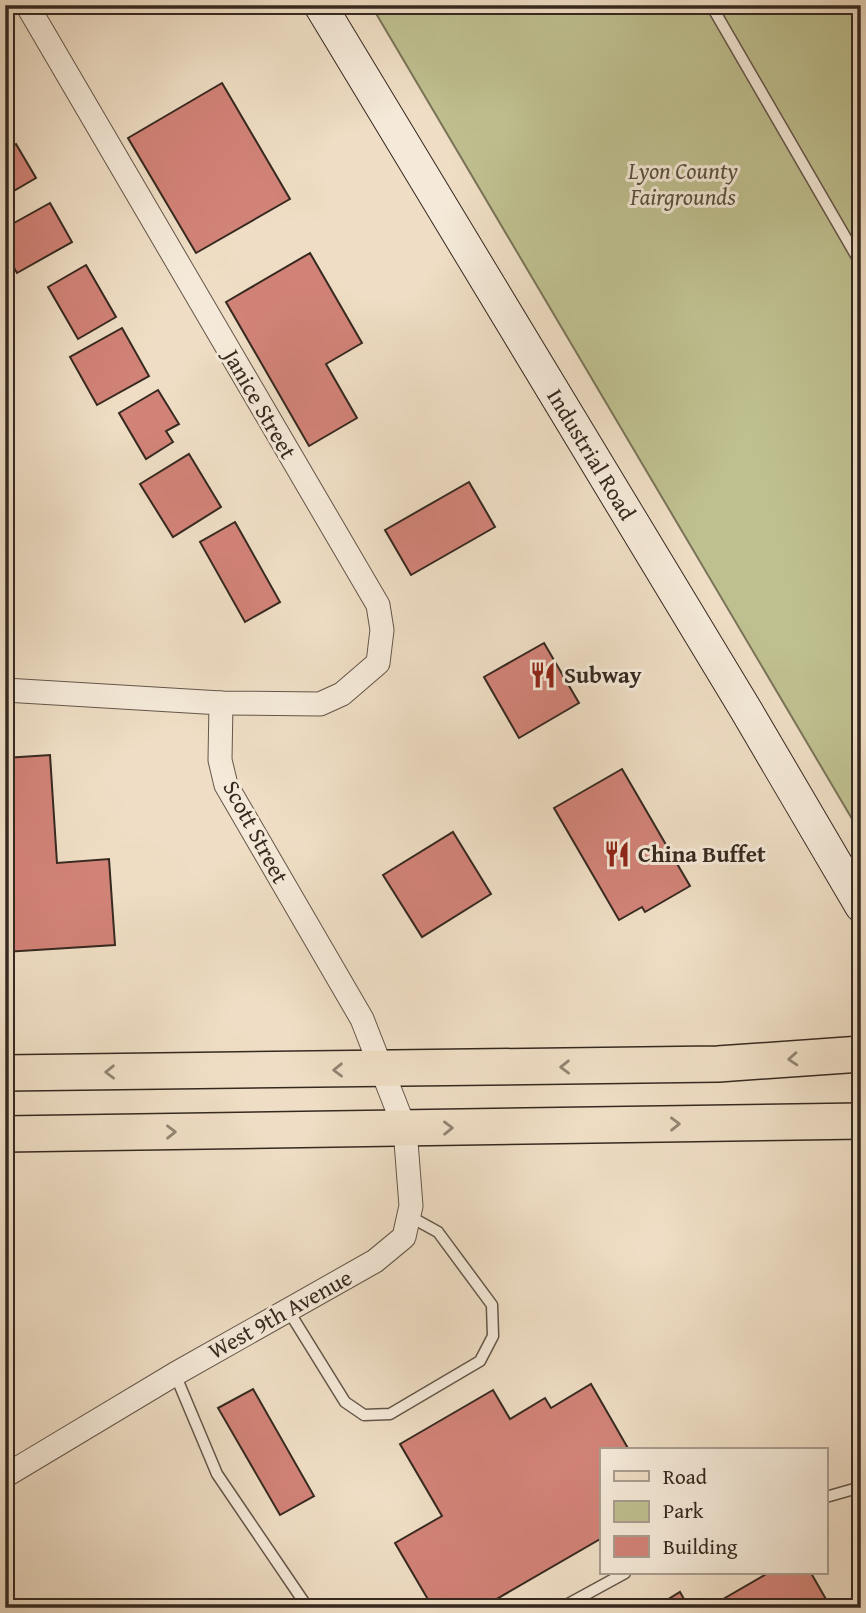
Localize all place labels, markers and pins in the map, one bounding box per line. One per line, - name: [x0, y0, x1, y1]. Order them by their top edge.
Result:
- place label: Subway: [564, 658, 642, 691]
- restaurant icon: Subway: [528, 660, 558, 690]
- place label: China Buffet: [638, 837, 766, 870]
- restaurant icon: China Buffet: [602, 839, 632, 869]

